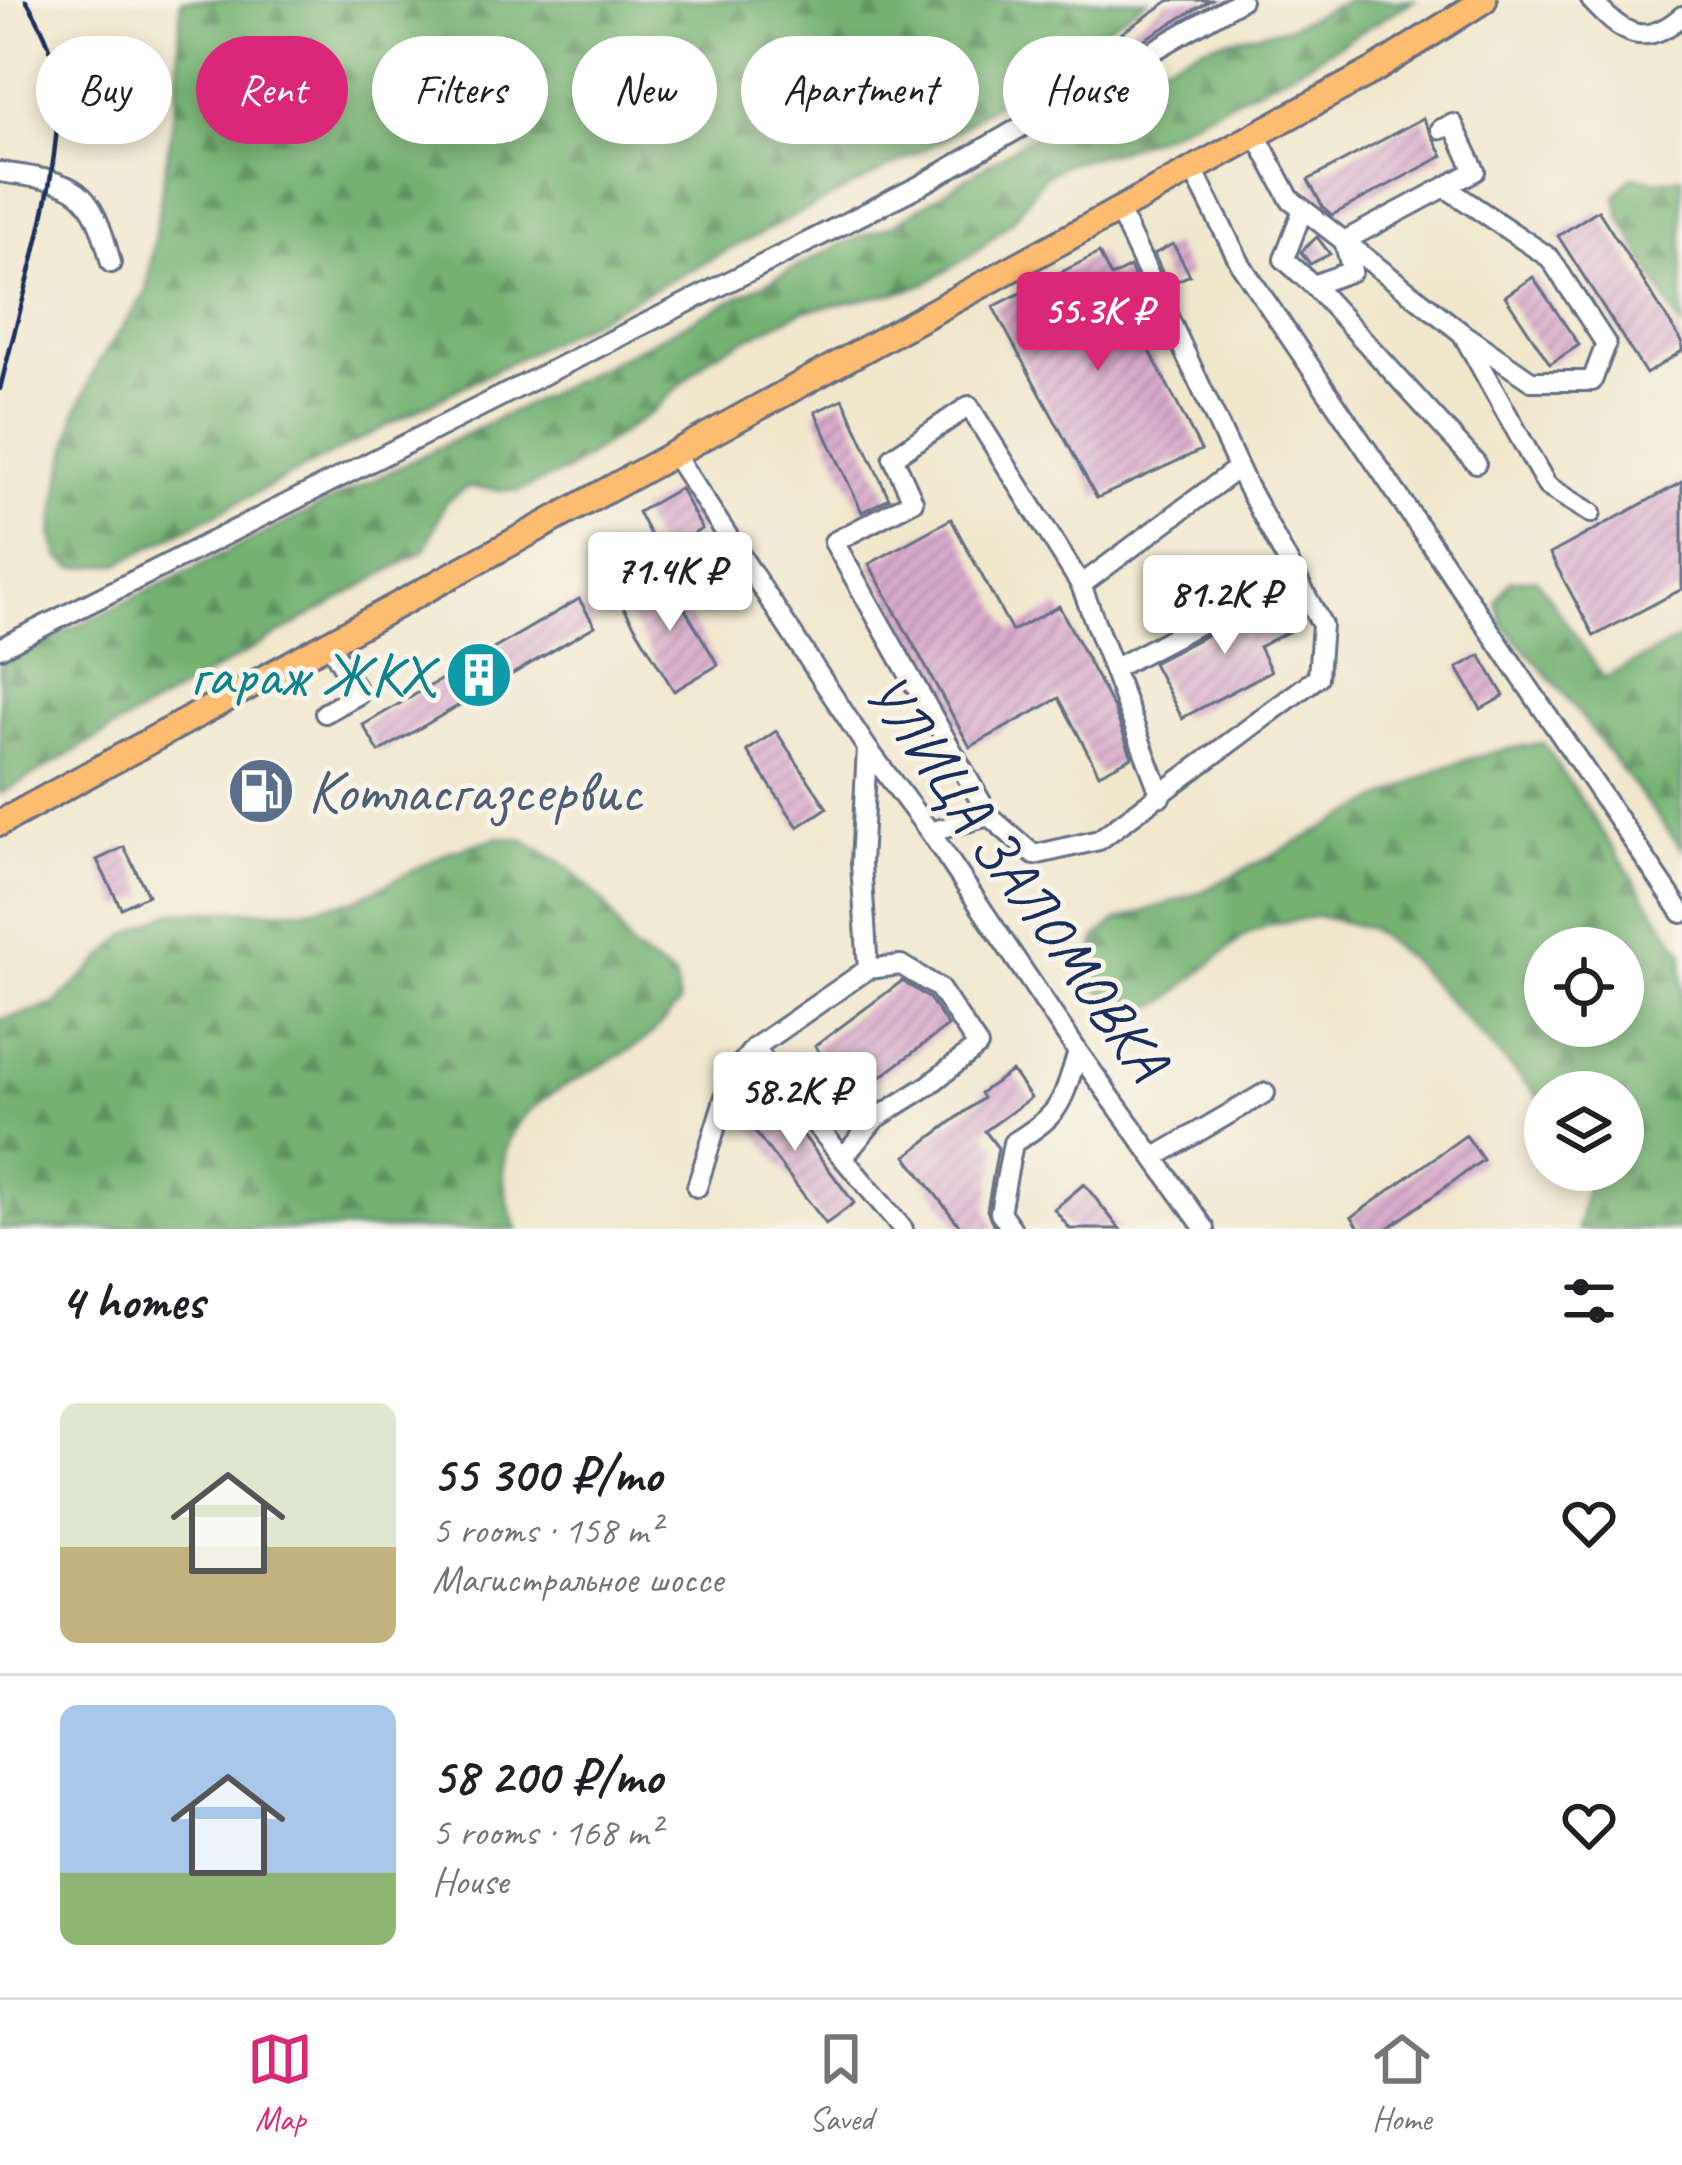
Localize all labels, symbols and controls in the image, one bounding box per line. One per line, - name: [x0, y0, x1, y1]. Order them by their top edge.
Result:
- chip: Buy: [36, 36, 172, 144]
- chip: Rent: [196, 36, 348, 144]
- chip: Filters: [372, 36, 548, 144]
- chip: New: [572, 36, 717, 144]
- chip: Apartment: [741, 36, 979, 144]
- chip: House: [1003, 36, 1169, 144]
- pin: 55.3K ₽: [987, 272, 1209, 374]
- text: 55.3K ₽: [1044, 286, 1152, 335]
- pin: 71.4K ₽: [559, 532, 781, 634]
- text: 71.4K ₽: [615, 546, 725, 595]
- pin: 81.2K ₽: [1114, 555, 1336, 657]
- text: 81.2K ₽: [1170, 569, 1280, 618]
- place label: гараж ЖКХ: [190, 637, 441, 713]
- building icon: гараж ЖКХ: [444, 640, 514, 710]
- street label: УЛИЦА ЗАЛОМОВКА: [848, 658, 1187, 1096]
- place label: Котласгазсервис: [308, 753, 643, 829]
- fuel station icon: Котласгазсервис: [226, 756, 296, 826]
- map controls: [1524, 927, 1644, 1191]
- button: locate: [1524, 927, 1644, 1047]
- pin: 58.2K ₽: [684, 1052, 906, 1154]
- text: 58.2K ₽: [740, 1066, 850, 1115]
- button: layers: [1524, 1071, 1644, 1191]
- icon: filters: [1556, 1268, 1622, 1334]
- text: 4 homes: [60, 1269, 204, 1333]
- text: 55 300 ₽/mo: [432, 1442, 662, 1506]
- icon: home: [156, 1451, 300, 1595]
- icon: heart: [1556, 1490, 1622, 1556]
- text: 5 rooms · 158 m²: [432, 1506, 660, 1555]
- text: Магистральное шоссе: [432, 1555, 723, 1604]
- text: 58 200 ₽/mo: [432, 1744, 662, 1808]
- icon: home: [156, 1753, 300, 1897]
- icon: heart: [1556, 1792, 1622, 1858]
- text: 5 rooms · 168 m²: [432, 1808, 660, 1857]
- text: House: [432, 1857, 508, 1906]
- tab: Map: [247, 2026, 313, 2140]
- tab: Saved: [808, 2026, 874, 2140]
- tab: Home: [1369, 2026, 1435, 2140]

